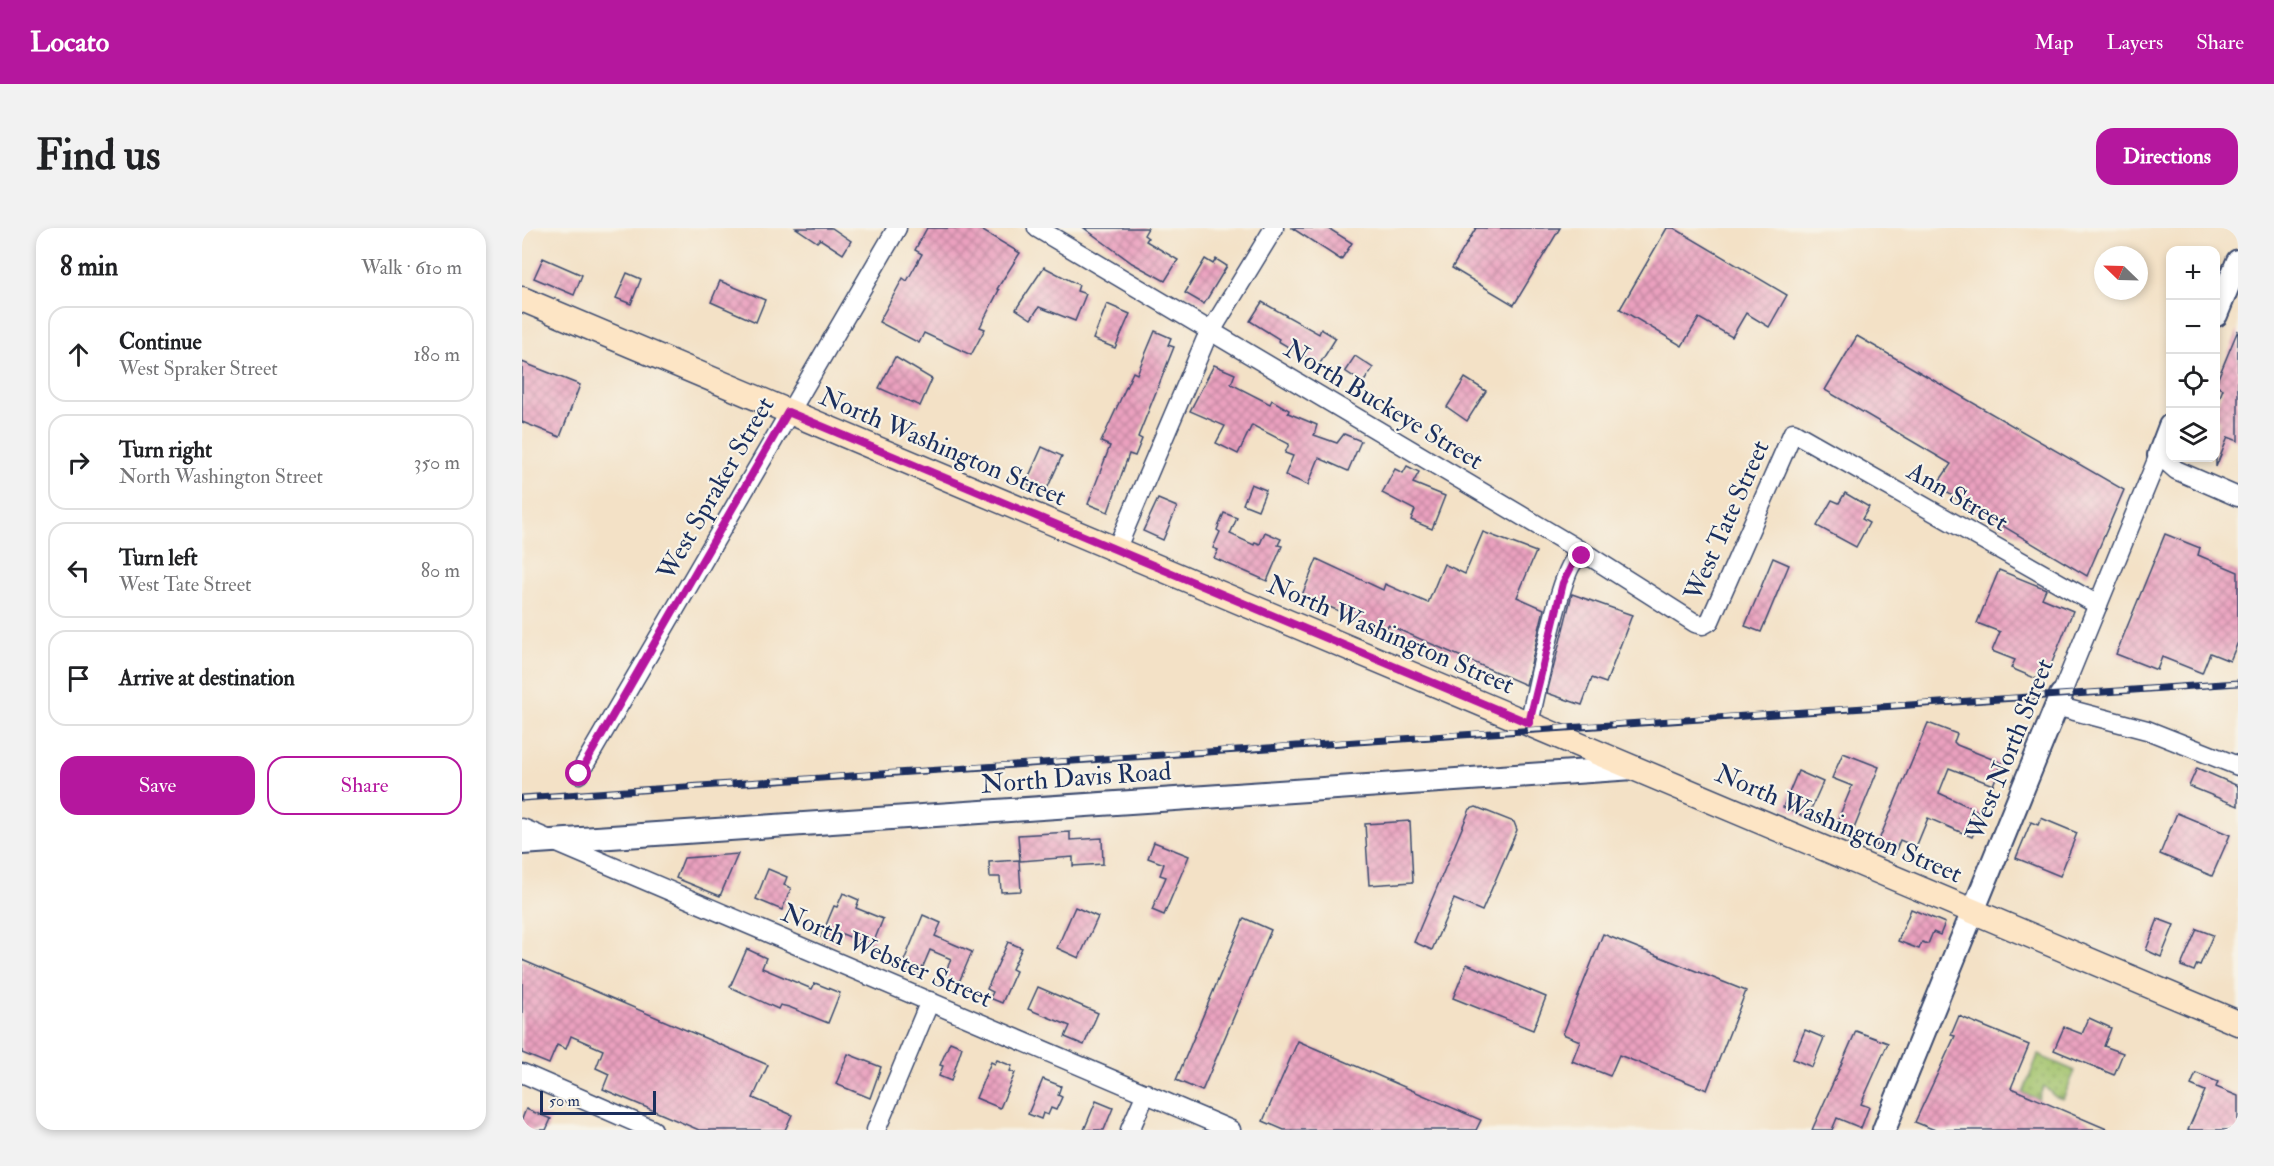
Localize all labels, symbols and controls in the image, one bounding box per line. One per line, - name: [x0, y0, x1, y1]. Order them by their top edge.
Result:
- text: Locato: [30, 25, 109, 60]
- text: Map: [2034, 29, 2074, 56]
- text: Layers: [2107, 29, 2163, 56]
- text: Share: [2196, 29, 2244, 56]
- button: Directions: [2096, 128, 2238, 185]
- text: Find us: [36, 130, 160, 182]
- north arrow: [2094, 246, 2148, 300]
- map controls: [2166, 246, 2220, 462]
- button: +: [2166, 246, 2220, 300]
- text: 8 min: [60, 251, 118, 283]
- text: Walk · 610 m: [361, 255, 462, 280]
- button: −: [2166, 300, 2220, 354]
- text: Continue: [119, 328, 202, 356]
- street label: North Buckeye Street: [1278, 333, 1489, 477]
- icon: ahead: [62, 338, 95, 371]
- text: 180 m: [413, 342, 460, 367]
- button: locate: [2166, 354, 2220, 408]
- text: West Spraker Street: [119, 356, 278, 381]
- street label: North Washington Street: [814, 380, 1071, 513]
- street label: West Spraker Street: [650, 391, 782, 587]
- button: layers: [2166, 408, 2220, 462]
- street label: West Tate Street: [1677, 435, 1777, 607]
- text: Turn right: [119, 436, 212, 464]
- icon: right: [62, 446, 95, 479]
- text: 350 m: [414, 450, 460, 475]
- street label: Ann Street: [1900, 455, 2014, 539]
- text: North Washington Street: [119, 464, 323, 489]
- route end: [1568, 542, 1594, 568]
- text: Turn left: [119, 544, 198, 572]
- icon: left: [62, 554, 95, 587]
- text: 80 m: [421, 558, 460, 583]
- street label: North Washington Street: [1262, 568, 1519, 701]
- text: West Tate Street: [119, 572, 252, 597]
- street label: West North Street: [1959, 654, 2061, 846]
- icon: arrive: [62, 662, 95, 695]
- text: Arrive at destination: [119, 664, 295, 692]
- street label: North Davis Road: [980, 755, 1173, 801]
- button: Save: [60, 756, 255, 815]
- button: Share: [267, 756, 462, 815]
- street label: North Washington Street: [1710, 757, 1967, 890]
- route start: [565, 760, 591, 786]
- street label: North Webster Street: [776, 897, 997, 1015]
- scale bar: [540, 1088, 656, 1116]
- text: 50 m: [549, 1091, 580, 1111]

